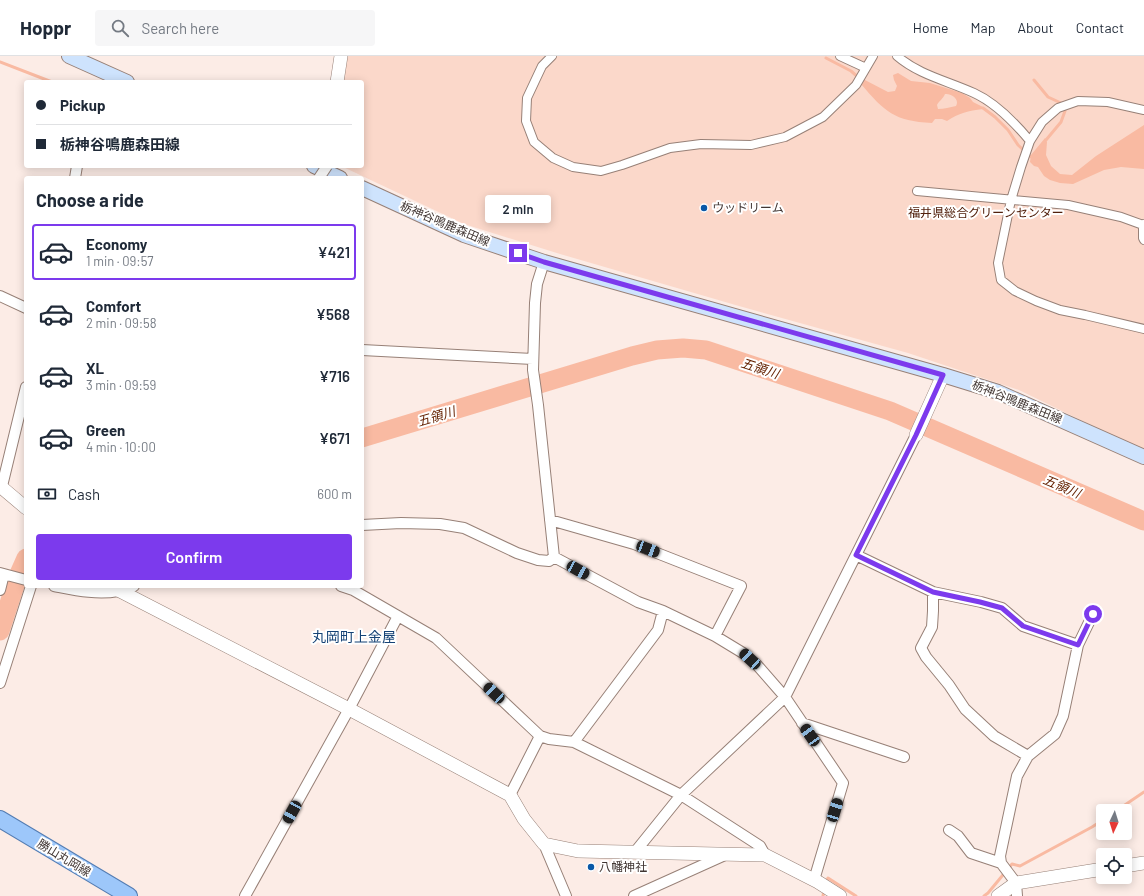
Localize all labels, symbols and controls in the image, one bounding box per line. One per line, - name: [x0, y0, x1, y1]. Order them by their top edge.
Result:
- search box: [95, 10, 375, 46]
- text: Hoppr: [20, 16, 71, 39]
- icon: search: [109, 17, 131, 39]
- text: Search here: [141, 19, 219, 37]
- text: Home: [913, 19, 949, 36]
- text: Map: [971, 19, 995, 36]
- text: About: [1017, 19, 1054, 36]
- text: Contact: [1076, 19, 1124, 36]
- text: Pickup: [60, 96, 106, 114]
- text: 栃神谷鳴鹿森田線: [60, 135, 180, 153]
- text: Choose a ride: [36, 189, 144, 211]
- callout: 2 min: [485, 195, 551, 223]
- street label: 栃神谷鳴鹿森田線: [398, 198, 492, 248]
- place label: ウッドリーム: [712, 200, 784, 214]
- text: 2 min: [503, 201, 533, 217]
- marker: ウッドリーム: [699, 203, 709, 213]
- park label: 福井県総合グリーンセンター: [908, 205, 1064, 219]
- icon: car: [38, 234, 74, 270]
- text: Economy: [86, 235, 147, 253]
- text: ¥421: [317, 243, 350, 261]
- route end: [509, 244, 527, 262]
- text: 1 min · 09:57: [86, 253, 154, 269]
- icon: car: [38, 296, 74, 332]
- text: Comfort: [86, 297, 141, 315]
- text: ¥568: [316, 305, 350, 323]
- text: 2 min · 09:58: [86, 315, 157, 331]
- water label: 五領川: [739, 354, 783, 382]
- icon: car: [38, 358, 74, 394]
- text: XL: [86, 359, 104, 377]
- text: ¥716: [319, 367, 350, 385]
- text: 3 min · 09:59: [86, 377, 156, 393]
- street label: 栃神谷鳴鹿森田線: [970, 377, 1065, 426]
- water label: 五領川: [415, 402, 459, 429]
- icon: car: [38, 420, 74, 456]
- text: Green: [86, 421, 125, 439]
- text: ¥671: [319, 429, 350, 447]
- text: 4 min · 10:00: [86, 439, 156, 455]
- water label: 五領川: [1041, 471, 1085, 502]
- icon: cash: [36, 483, 58, 505]
- text: Cash: [68, 485, 100, 503]
- text: 600 m: [317, 486, 352, 502]
- button: Confirm: [36, 534, 352, 580]
- car: [635, 539, 661, 559]
- car: [565, 559, 591, 581]
- route start: [1084, 605, 1102, 623]
- district label: 丸岡町上金屋: [312, 628, 396, 645]
- car: [737, 646, 763, 672]
- car: [481, 680, 507, 706]
- car: [798, 722, 822, 748]
- car: [826, 797, 844, 823]
- car: [281, 799, 303, 825]
- north arrow: [1096, 804, 1132, 840]
- map controls: [1096, 804, 1132, 884]
- street label: 勝山丸岡線: [35, 836, 94, 879]
- button: locate: [1096, 848, 1132, 884]
- place label: 八幡神社: [599, 859, 647, 873]
- marker: 八幡神社: [586, 862, 596, 872]

